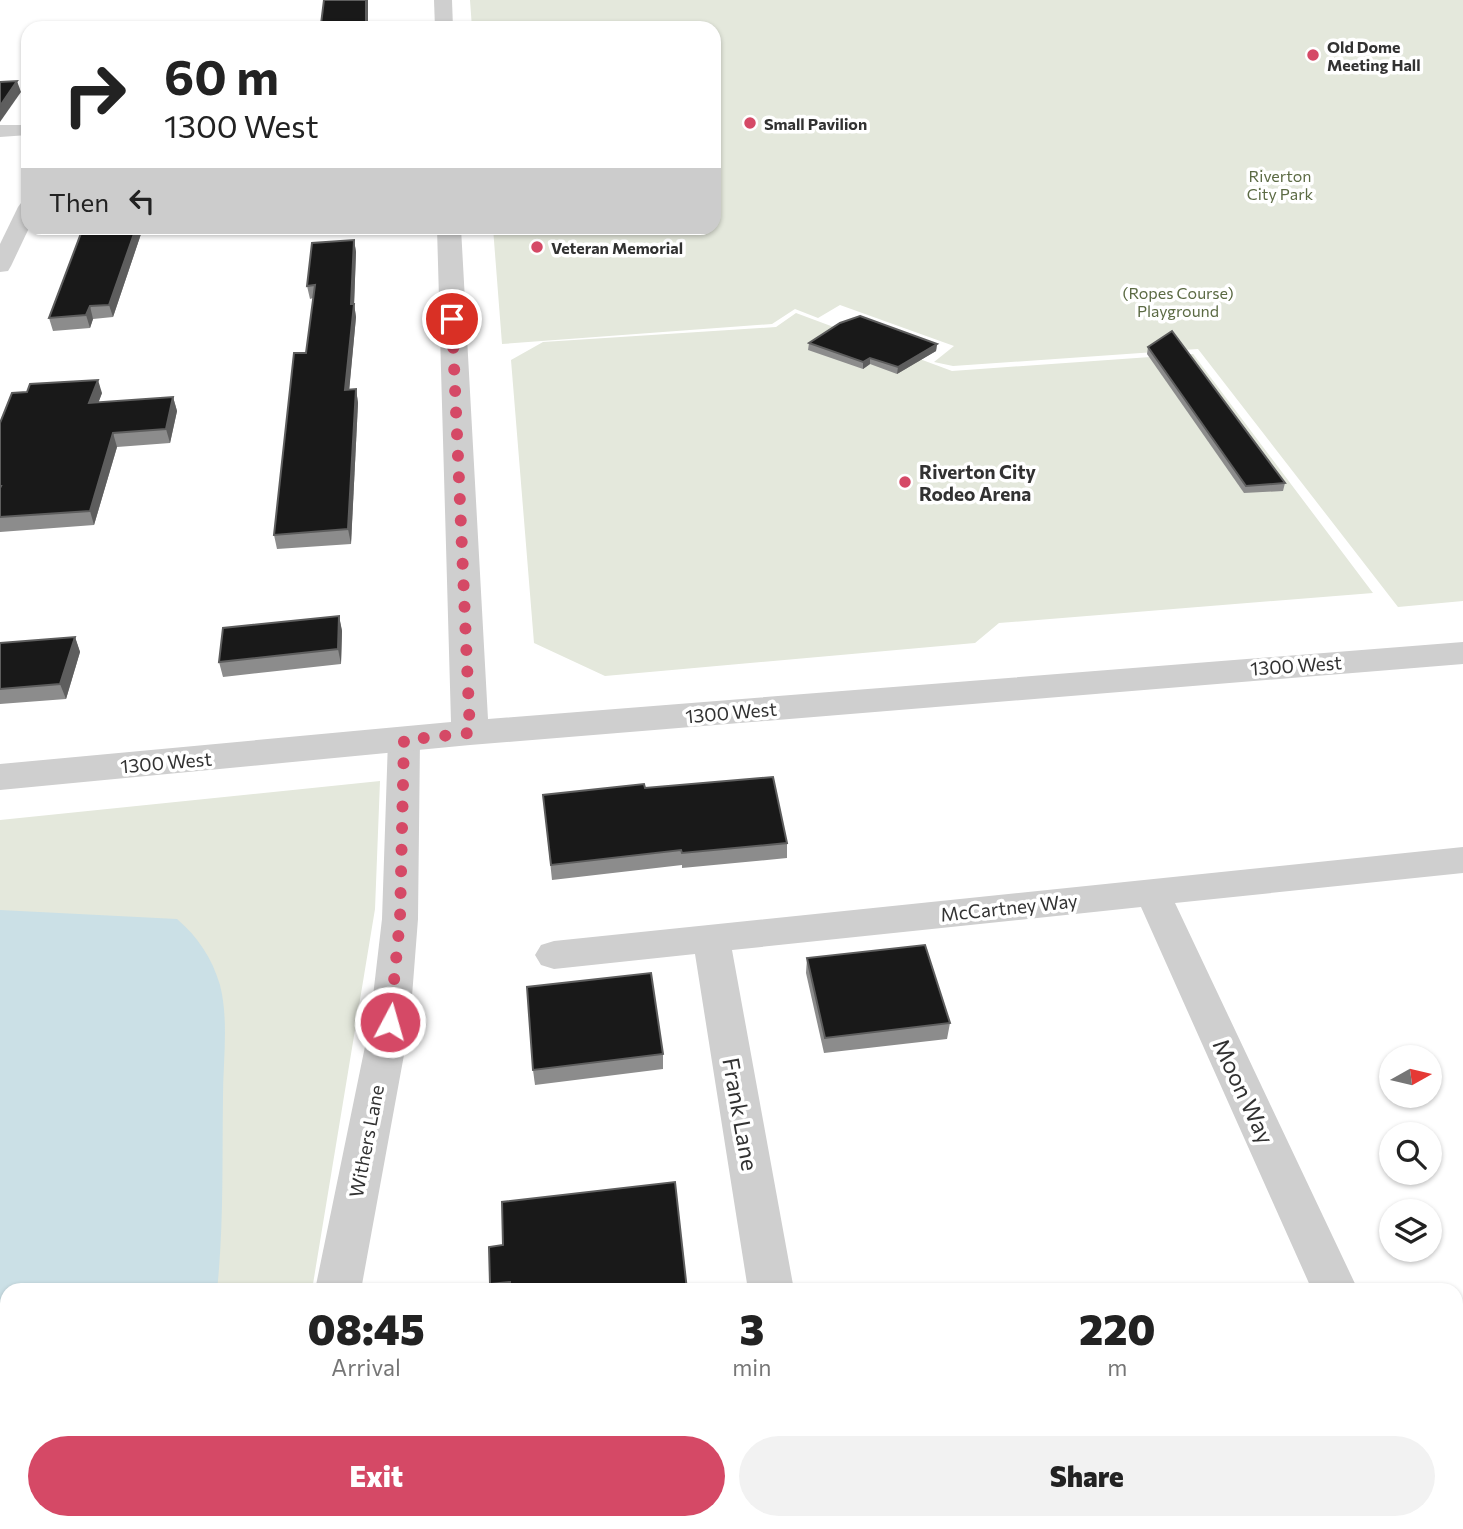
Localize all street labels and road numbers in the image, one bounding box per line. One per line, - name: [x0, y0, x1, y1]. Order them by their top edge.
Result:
- street label: 1300 West: [1249, 650, 1343, 680]
- street label: 1300 West: [684, 697, 778, 727]
- street label: 1300 West: [119, 747, 213, 777]
- street label: McCartney Way: [939, 888, 1079, 926]
- street label: Moon Way: [1207, 1034, 1281, 1148]
- street label: Frank Lane: [717, 1055, 765, 1173]
- street label: Withers Lane: [344, 1083, 388, 1199]

